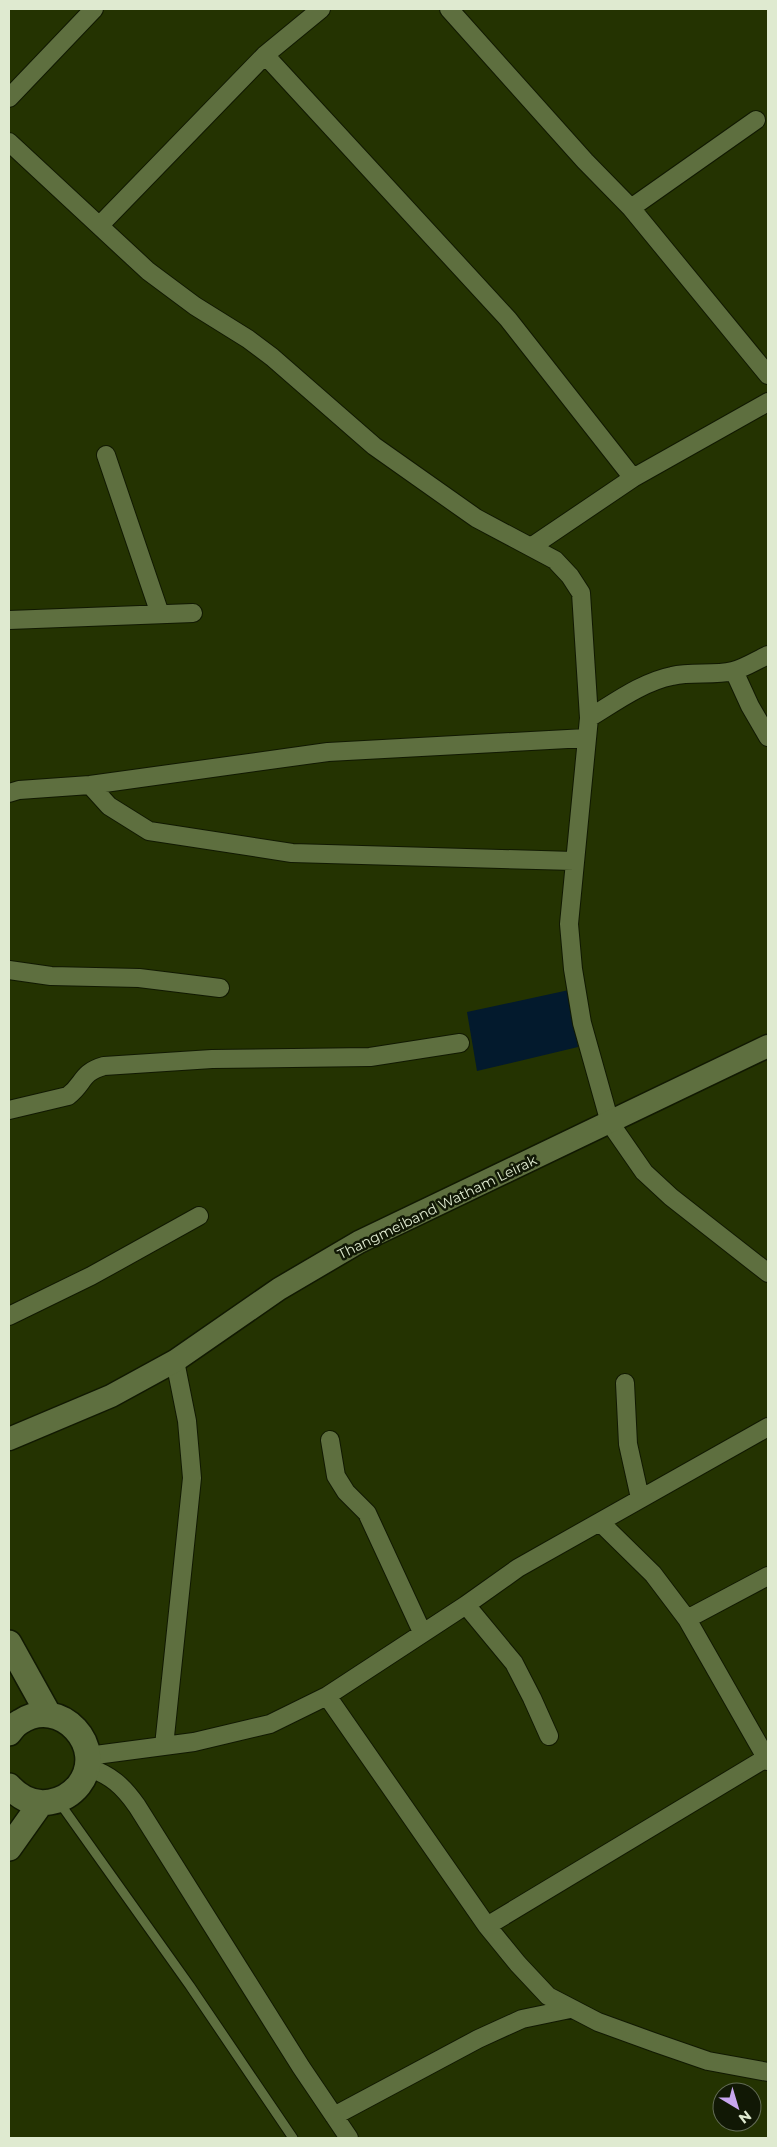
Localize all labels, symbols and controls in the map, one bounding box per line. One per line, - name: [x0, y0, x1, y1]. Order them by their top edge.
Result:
- street label: Thangmeiband Watham Leirak: [335, 1151, 540, 1263]
- north arrow: [712, 2082, 762, 2132]
- text: N: [735, 2107, 755, 2128]

